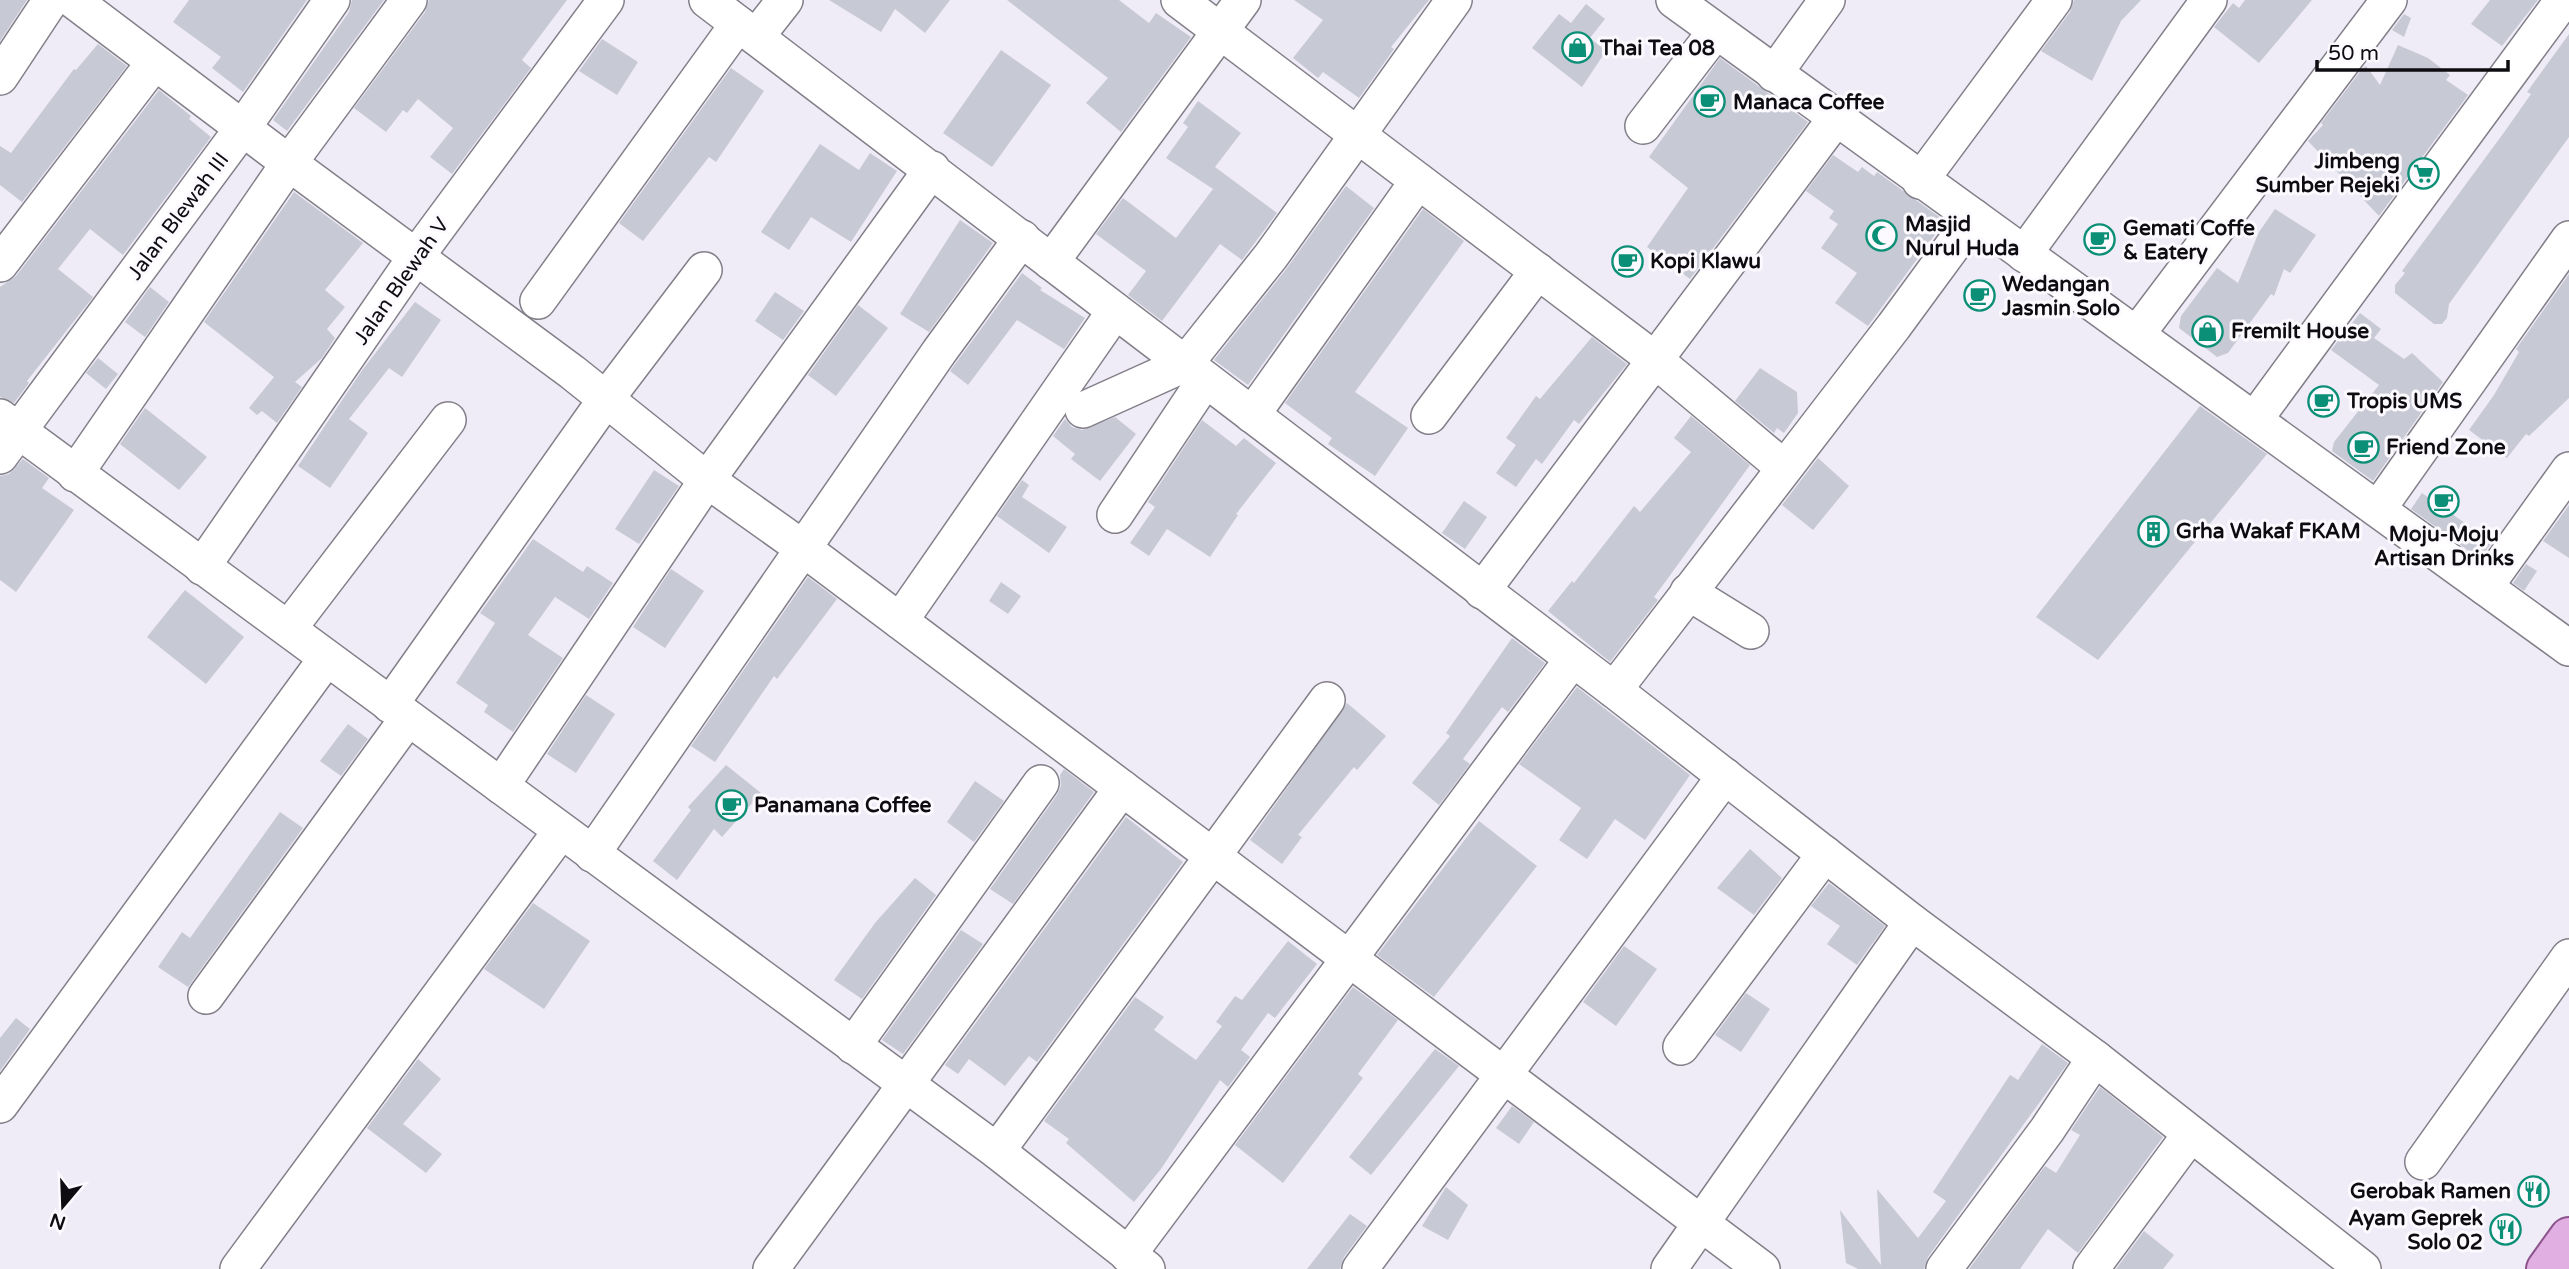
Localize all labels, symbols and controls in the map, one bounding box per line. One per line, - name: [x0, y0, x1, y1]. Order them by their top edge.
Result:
- scale bar: [2317, 28, 2508, 72]
- shop icon: Thai Tea 08: [1560, 31, 1594, 65]
- place label: Thai Tea 08: [1599, 36, 1715, 61]
- text: 50 m: [2328, 41, 2379, 66]
- cafe icon: Manaca Coffee: [1693, 85, 1727, 119]
- place label: Manaca Coffee: [1733, 90, 1885, 115]
- street label: Jalan Blewah III: [122, 148, 234, 285]
- place label: Jimbeng Sumber Rejeki: [2256, 149, 2400, 198]
- supermarket icon: Jimbeng Sumber Rejeki: [2406, 156, 2440, 190]
- place label: Masjid Nurul Huda: [1905, 212, 2019, 261]
- street label: Jalan Blewah V: [348, 213, 455, 350]
- place label: Gemati Coffe & Eatery: [2123, 216, 2255, 265]
- mosque icon: Masjid Nurul Huda: [1865, 219, 1899, 253]
- cafe icon: Gemati Coffe & Eatery: [2083, 223, 2117, 257]
- cafe icon: Kopi Klawu: [1610, 244, 1644, 278]
- place label: Kopi Klawu: [1650, 249, 1761, 274]
- place label: Wedangan Jasmin Solo: [2001, 272, 2120, 321]
- cafe icon: Wedangan Jasmin Solo: [1962, 279, 1996, 313]
- shop icon: Fremilt House: [2191, 314, 2225, 348]
- place label: Fremilt House: [2231, 319, 2369, 344]
- cafe icon: Tropis UMS: [2307, 384, 2341, 418]
- place label: Tropis UMS: [2346, 389, 2462, 414]
- cafe icon: Friend Zone: [2346, 430, 2380, 464]
- place label: Friend Zone: [2386, 435, 2506, 460]
- cafe icon: Moju-Moju Artisan Drinks: [2427, 485, 2461, 519]
- building icon: Grha Wakaf FKAM: [2136, 514, 2170, 548]
- place label: Grha Wakaf FKAM: [2176, 519, 2361, 544]
- place label: Moju-Moju Artisan Drinks: [2374, 522, 2514, 571]
- cafe icon: Panamana Coffee: [714, 788, 748, 822]
- place label: Panamana Coffee: [754, 793, 932, 818]
- north arrow: [28, 1171, 98, 1241]
- restaurant icon: Gerobak Ramen: [2517, 1174, 2551, 1208]
- place label: Gerobak Ramen: [2350, 1179, 2511, 1204]
- place label: Ayam Geprek Solo 02: [2348, 1206, 2484, 1255]
- text: N: [47, 1208, 69, 1234]
- restaurant icon: Ayam Geprek Solo 02: [2489, 1213, 2523, 1247]

